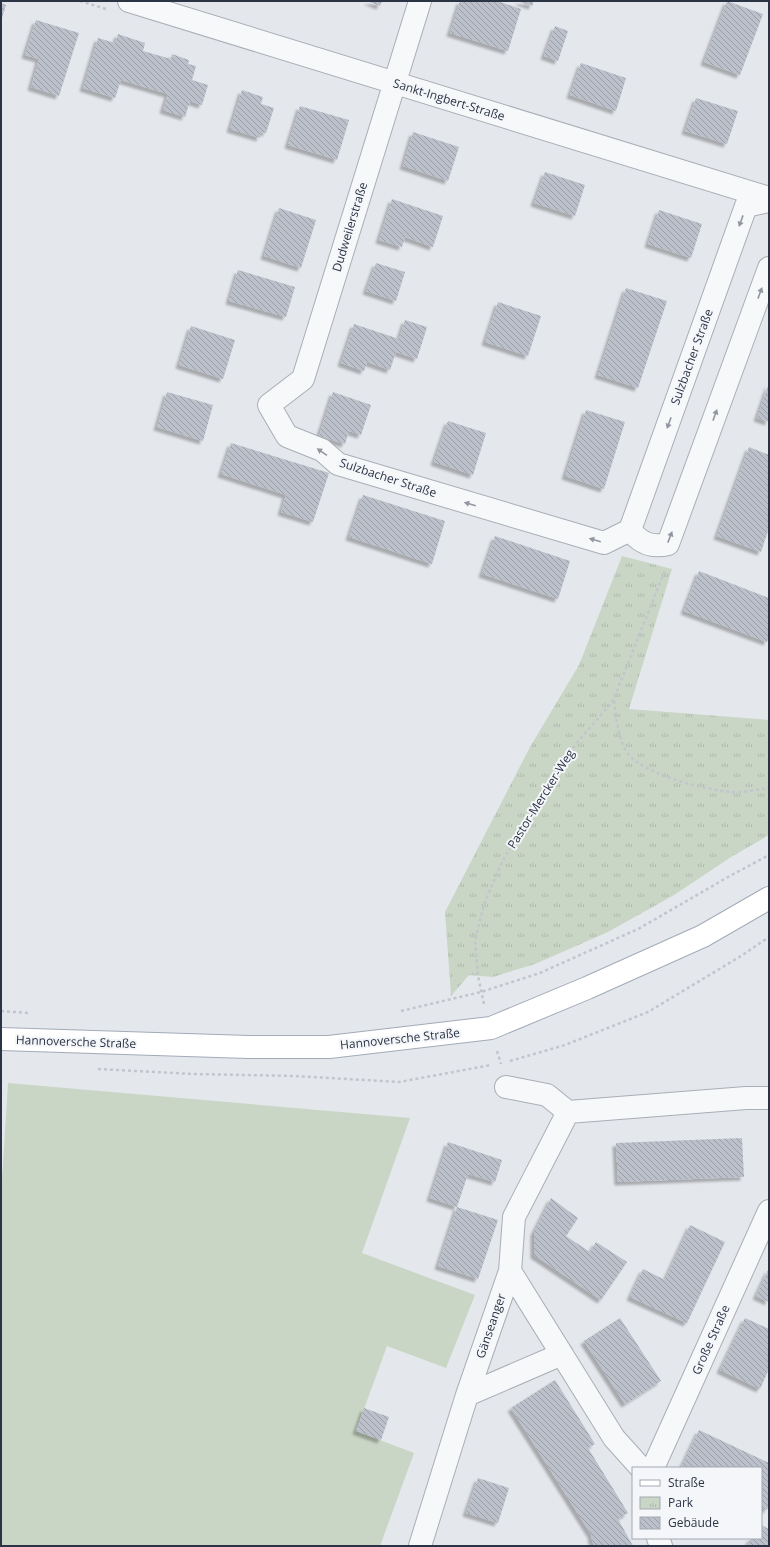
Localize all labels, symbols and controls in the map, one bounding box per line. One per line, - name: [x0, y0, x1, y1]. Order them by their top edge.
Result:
- street label: Sankt-Ingbert-Straße: [391, 74, 507, 125]
- street label: Dudweilerstraße: [328, 180, 371, 274]
- one-way arrow: [738, 216, 744, 228]
- one-way arrow: [757, 287, 763, 299]
- street label: Sulzbacher Straße: [666, 306, 717, 407]
- one-way arrow: [712, 409, 718, 421]
- one-way arrow: [666, 417, 672, 429]
- one-way arrow: [317, 448, 328, 456]
- street label: Sulzbacher Straße: [337, 454, 439, 501]
- one-way arrow: [464, 501, 476, 507]
- one-way arrow: [668, 531, 674, 543]
- one-way arrow: [589, 537, 601, 543]
- street label: Pastor-Mercker-Weg: [503, 745, 578, 852]
- street label: Hannoversche Straße: [339, 1024, 461, 1053]
- street label: Hannoversche Straße: [16, 1031, 137, 1052]
- street label: Gänseanger: [472, 1291, 510, 1360]
- street label: Große Straße: [688, 1302, 734, 1377]
- legend: [632, 1467, 762, 1539]
- text: Straße: [668, 1474, 705, 1491]
- text: Park: [668, 1494, 694, 1511]
- text: Gebäude: [668, 1514, 719, 1531]

